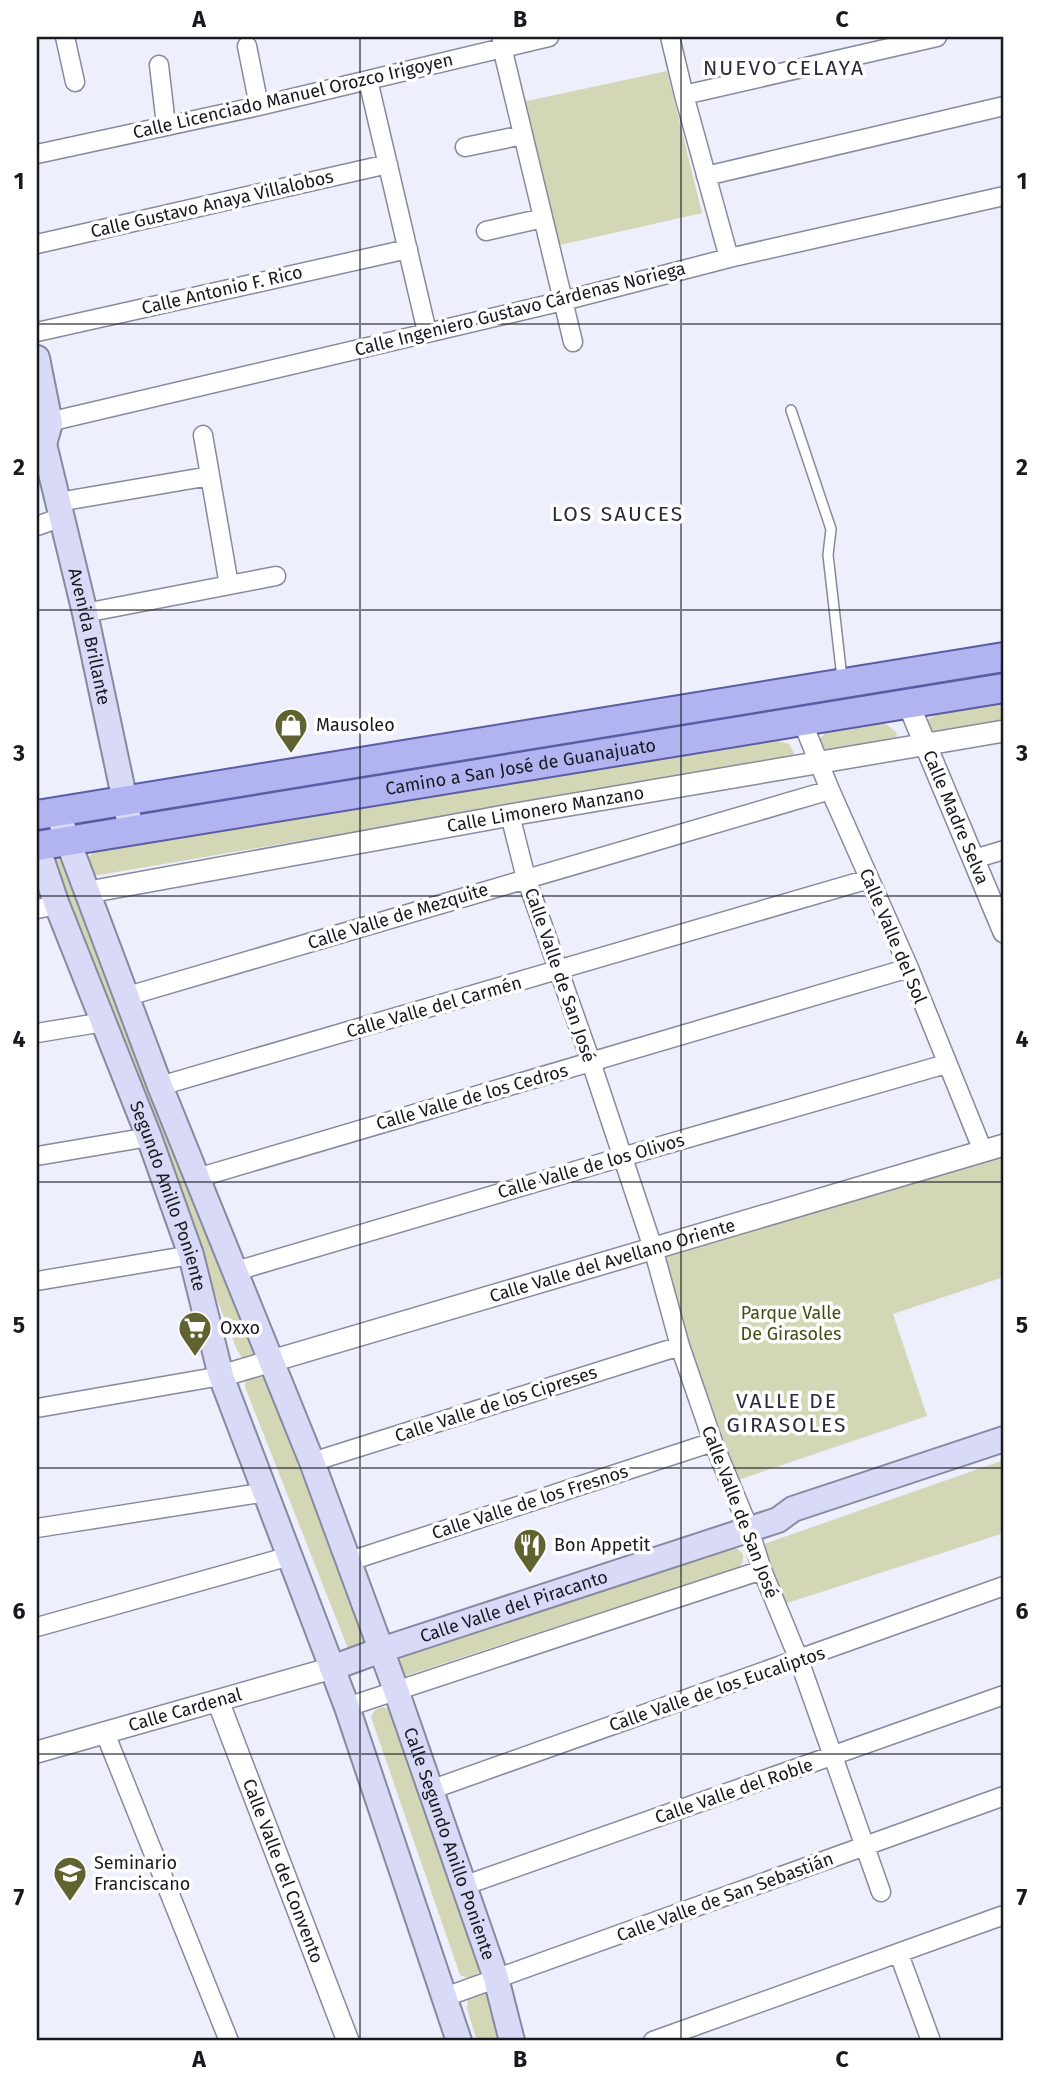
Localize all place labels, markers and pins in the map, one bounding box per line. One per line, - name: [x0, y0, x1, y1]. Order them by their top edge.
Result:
- shop icon: Mausoleo: [272, 706, 310, 755]
- place label: Mausoleo: [316, 714, 395, 736]
- supermarket icon: Oxxo: [176, 1309, 214, 1358]
- place label: Oxxo: [220, 1317, 260, 1339]
- restaurant icon: Bon Appetit: [511, 1526, 549, 1575]
- place label: Bon Appetit: [554, 1534, 651, 1556]
- place label: Seminario Franciscano: [94, 1852, 190, 1895]
- school or university icon: Seminario Franciscano: [51, 1854, 89, 1903]

